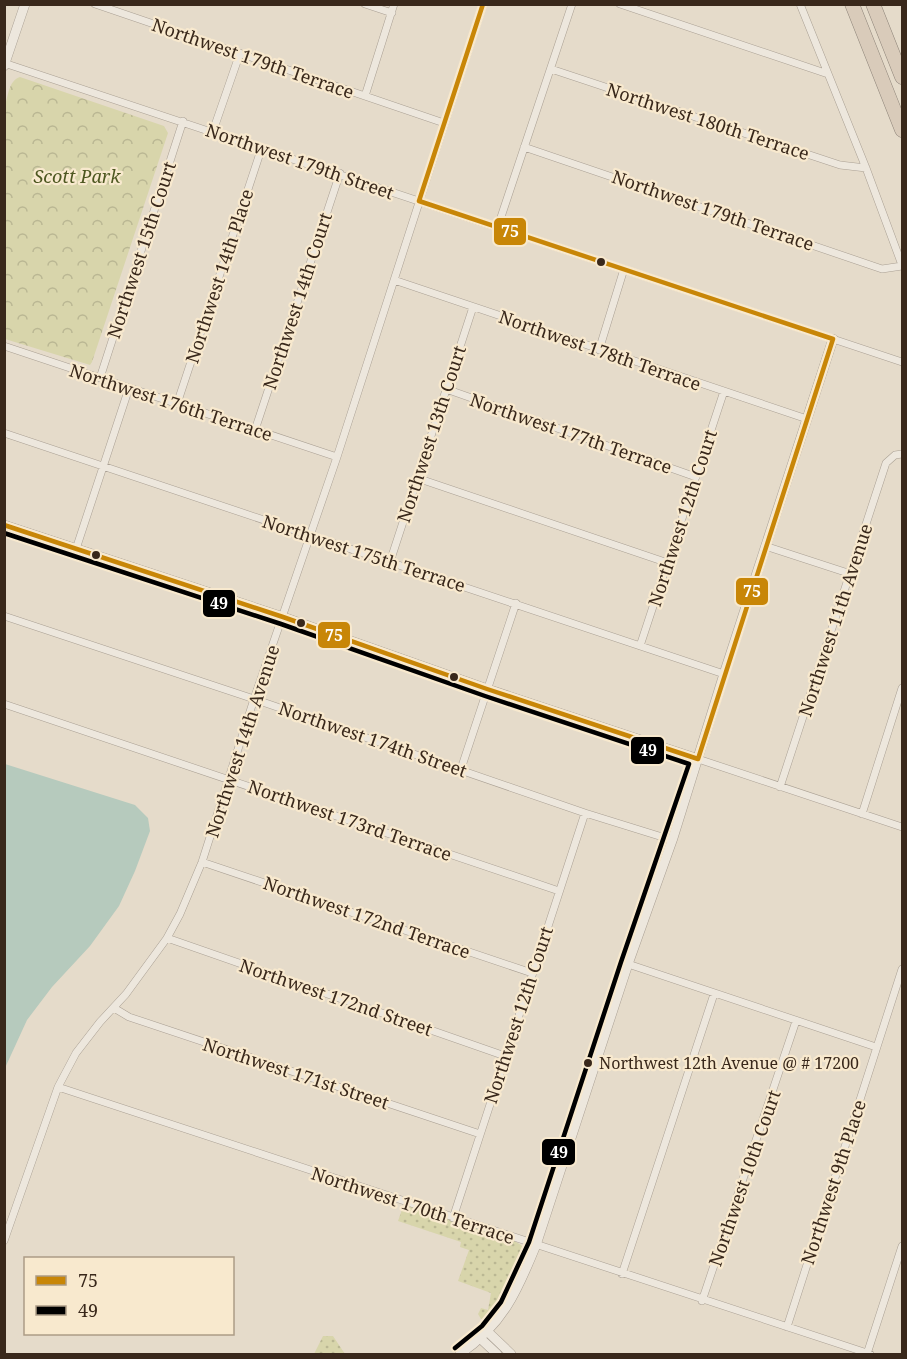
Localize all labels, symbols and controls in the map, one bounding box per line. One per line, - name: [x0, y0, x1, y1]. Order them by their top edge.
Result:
- street label: Northwest 179th Terrace: [149, 12, 357, 104]
- street label: Northwest 180th Terrace: [603, 77, 813, 165]
- street label: Northwest 179th Street: [203, 118, 397, 204]
- street label: Northwest 15th Court: [101, 158, 181, 342]
- park label: Scott Park: [33, 164, 121, 188]
- street label: Northwest 179th Terrace: [609, 164, 817, 256]
- street label: Northwest 14th Place: [179, 186, 259, 366]
- street label: Northwest 14th Court: [257, 209, 337, 393]
- line badge: 75: [493, 217, 527, 246]
- text: 75: [501, 220, 519, 242]
- unlabelled marker: [595, 256, 607, 268]
- street label: Northwest 178th Terrace: [496, 304, 704, 396]
- street label: Northwest 13th Court: [391, 342, 471, 526]
- street label: Northwest 176th Terrace: [66, 358, 276, 446]
- street label: Northwest 177th Terrace: [467, 387, 675, 479]
- street label: Northwest 12th Court: [642, 426, 722, 610]
- street label: Northwest 175th Terrace: [259, 509, 469, 597]
- street label: Northwest 11th Avenue: [792, 520, 878, 720]
- unlabelled marker: [90, 549, 102, 561]
- line badge: 75: [735, 577, 769, 606]
- text: 75: [743, 580, 761, 602]
- line badge: 49: [202, 589, 236, 618]
- text: 49: [210, 592, 228, 614]
- unlabelled marker: [295, 617, 307, 629]
- line badge: 75: [317, 621, 351, 649]
- text: 75: [325, 624, 343, 646]
- street label: Northwest 14th Avenue: [199, 641, 285, 841]
- unlabelled marker: [448, 671, 460, 683]
- street label: Northwest 174th Street: [276, 696, 470, 782]
- line badge: 49: [630, 736, 665, 765]
- text: 49: [639, 739, 657, 761]
- street label: Northwest 173rd Terrace: [245, 774, 455, 866]
- street label: Northwest 172nd Terrace: [260, 870, 474, 964]
- street label: Northwest 12th Court: [478, 923, 558, 1107]
- street label: Northwest 172nd Street: [236, 953, 436, 1041]
- street label: Northwest 171st Street: [200, 1032, 392, 1114]
- place label: Northwest 12th Avenue @ # 17200: [599, 1052, 859, 1074]
- marker: Northwest 12th Avenue @ # 17200: [582, 1057, 594, 1069]
- street label: Northwest 10th Court: [703, 1087, 785, 1269]
- street label: Northwest 9th Place: [795, 1096, 871, 1268]
- line badge: 49: [541, 1138, 576, 1166]
- text: 49: [550, 1141, 568, 1163]
- street label: Northwest 170th Terrace: [308, 1161, 518, 1249]
- legend: [24, 1257, 234, 1335]
- text: 75: [78, 1268, 98, 1292]
- text: 49: [78, 1298, 98, 1322]

